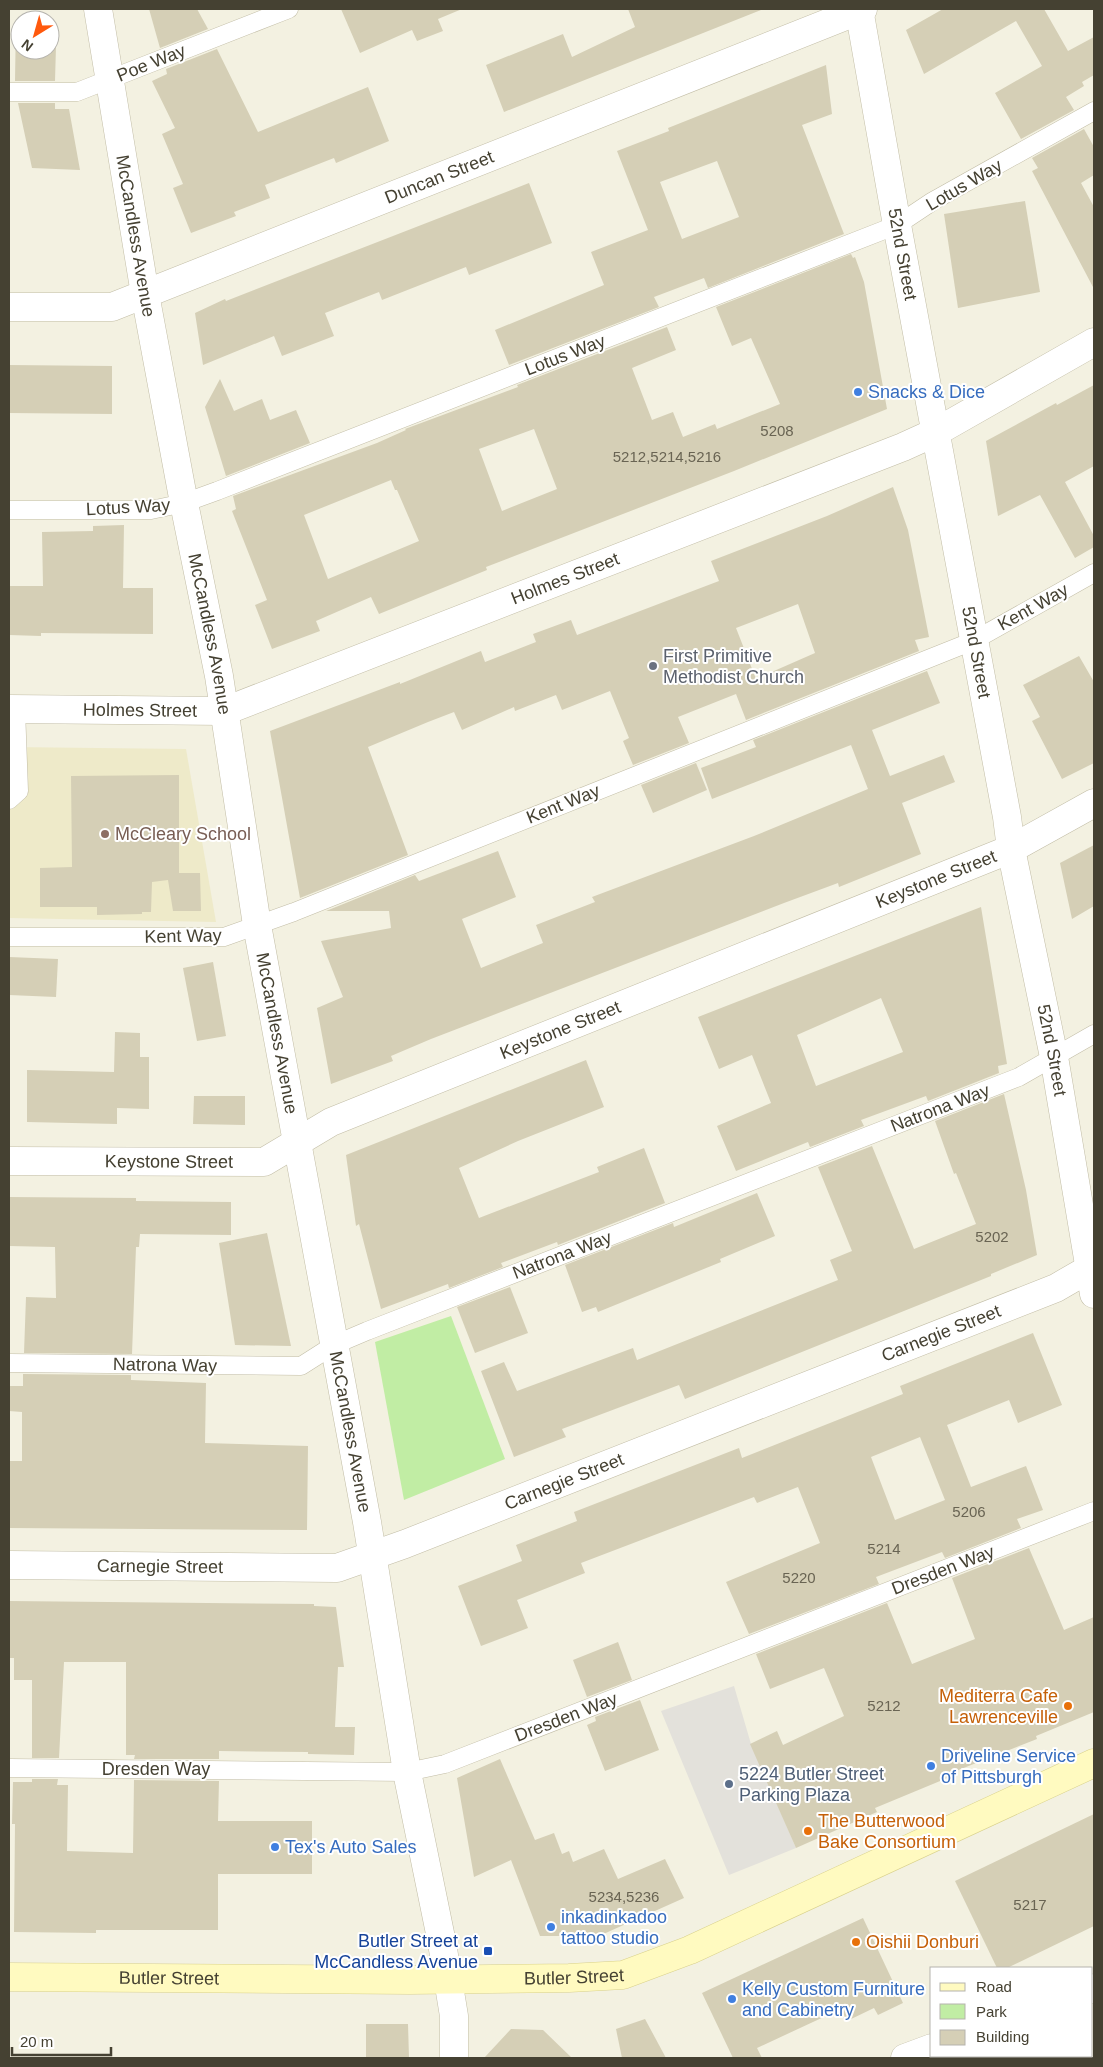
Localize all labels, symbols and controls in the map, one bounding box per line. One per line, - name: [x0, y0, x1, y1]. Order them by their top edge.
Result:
- north arrow: [10, 10, 60, 60]
- text: N: [18, 36, 36, 55]
- street label: Poe Way: [114, 40, 188, 86]
- street label: Duncan Street: [382, 147, 496, 208]
- street label: McCandless Avenue: [112, 153, 159, 319]
- street label: Lotus Way: [922, 155, 1006, 215]
- street label: 52nd Street: [884, 207, 921, 302]
- street label: Lotus Way: [522, 331, 608, 379]
- place label: Snacks & Dice: [868, 382, 985, 402]
- marker: Snacks & Dice: [852, 386, 864, 398]
- house number: 5208: [760, 422, 794, 439]
- house number: 5212,5214,5216: [613, 448, 721, 465]
- street label: Lotus Way: [85, 495, 171, 519]
- street label: Holmes Street: [508, 549, 622, 609]
- street label: McCandless Avenue: [184, 552, 235, 716]
- street label: Kent Way: [994, 579, 1072, 635]
- street label: 52nd Street: [958, 605, 995, 700]
- place label: First Primitive Methodist Church: [663, 646, 804, 687]
- marker: First Primitive Methodist Church: [647, 660, 659, 672]
- street label: Holmes Street: [83, 700, 197, 721]
- street label: Kent Way: [523, 780, 603, 828]
- place label: McCleary School: [115, 824, 251, 844]
- marker: McCleary School: [99, 828, 111, 840]
- street label: Keystone Street: [873, 846, 999, 912]
- street label: Kent Way: [144, 925, 222, 947]
- street label: McCandless Avenue: [252, 951, 302, 1116]
- street label: Keystone Street: [497, 997, 623, 1063]
- street label: 52nd Street: [1033, 1002, 1070, 1098]
- street label: Natrona Way: [888, 1080, 992, 1136]
- street label: Keystone Street: [105, 1151, 233, 1172]
- street label: Natrona Way: [510, 1227, 614, 1283]
- house number: 5202: [975, 1228, 1009, 1245]
- street label: Carnegie Street: [879, 1301, 1003, 1366]
- street label: McCandless Avenue: [326, 1349, 375, 1514]
- street label: Natrona Way: [113, 1354, 217, 1376]
- street label: Carnegie Street: [502, 1449, 626, 1514]
- house number: 5206: [952, 1503, 986, 1520]
- house number: 5214: [867, 1540, 901, 1557]
- street label: Dresden Way: [889, 1541, 997, 1599]
- street label: Carnegie Street: [97, 1556, 223, 1577]
- house number: 5220: [782, 1569, 816, 1586]
- place label: Mediterra Cafe Lawrenceville: [939, 1686, 1058, 1727]
- street label: Dresden Way: [512, 1688, 620, 1746]
- house number: 5212: [867, 1697, 901, 1714]
- marker: Mediterra Cafe Lawrenceville: [1062, 1700, 1074, 1712]
- place label: Driveline Service of Pittsburgh: [941, 1746, 1076, 1787]
- street label: Dresden Way: [102, 1759, 210, 1779]
- marker: Driveline Service of Pittsburgh: [925, 1760, 937, 1772]
- place label: 5224 Butler Street Parking Plaza: [739, 1764, 884, 1805]
- marker: 5224 Butler Street Parking Plaza: [723, 1778, 735, 1790]
- place label: The Butterwood Bake Consortium: [818, 1811, 956, 1852]
- marker: The Butterwood Bake Consortium: [802, 1825, 814, 1837]
- place label: Tex's Auto Sales: [285, 1837, 417, 1857]
- marker: Tex's Auto Sales: [269, 1841, 281, 1853]
- house number: 5234,5236: [589, 1888, 659, 1905]
- house number: 5217: [1013, 1896, 1047, 1913]
- place label: inkadinkadoo tattoo studio: [561, 1907, 667, 1948]
- marker: inkadinkadoo tattoo studio: [545, 1921, 557, 1933]
- place label: Butler Street at McCandless Avenue: [314, 1931, 478, 1972]
- place label: Oishii Donburi: [866, 1932, 979, 1952]
- marker: Oishii Donburi: [850, 1936, 862, 1948]
- marker: Butler Street at McCandless Avenue: [482, 1945, 494, 1957]
- street label: Butler Street: [524, 1965, 625, 1989]
- legend: [930, 1967, 1093, 2057]
- street label: Butler Street: [119, 1968, 219, 1989]
- text: Road: [976, 1978, 1012, 1995]
- place label: Kelly Custom Furniture and Cabinetry: [742, 1979, 925, 2020]
- marker: Kelly Custom Furniture and Cabinetry: [726, 1993, 738, 2005]
- text: Park: [976, 2003, 1007, 2020]
- scale bar: [12, 2024, 111, 2056]
- text: Building: [976, 2028, 1029, 2045]
- text: 20 m: [20, 2033, 53, 2050]

